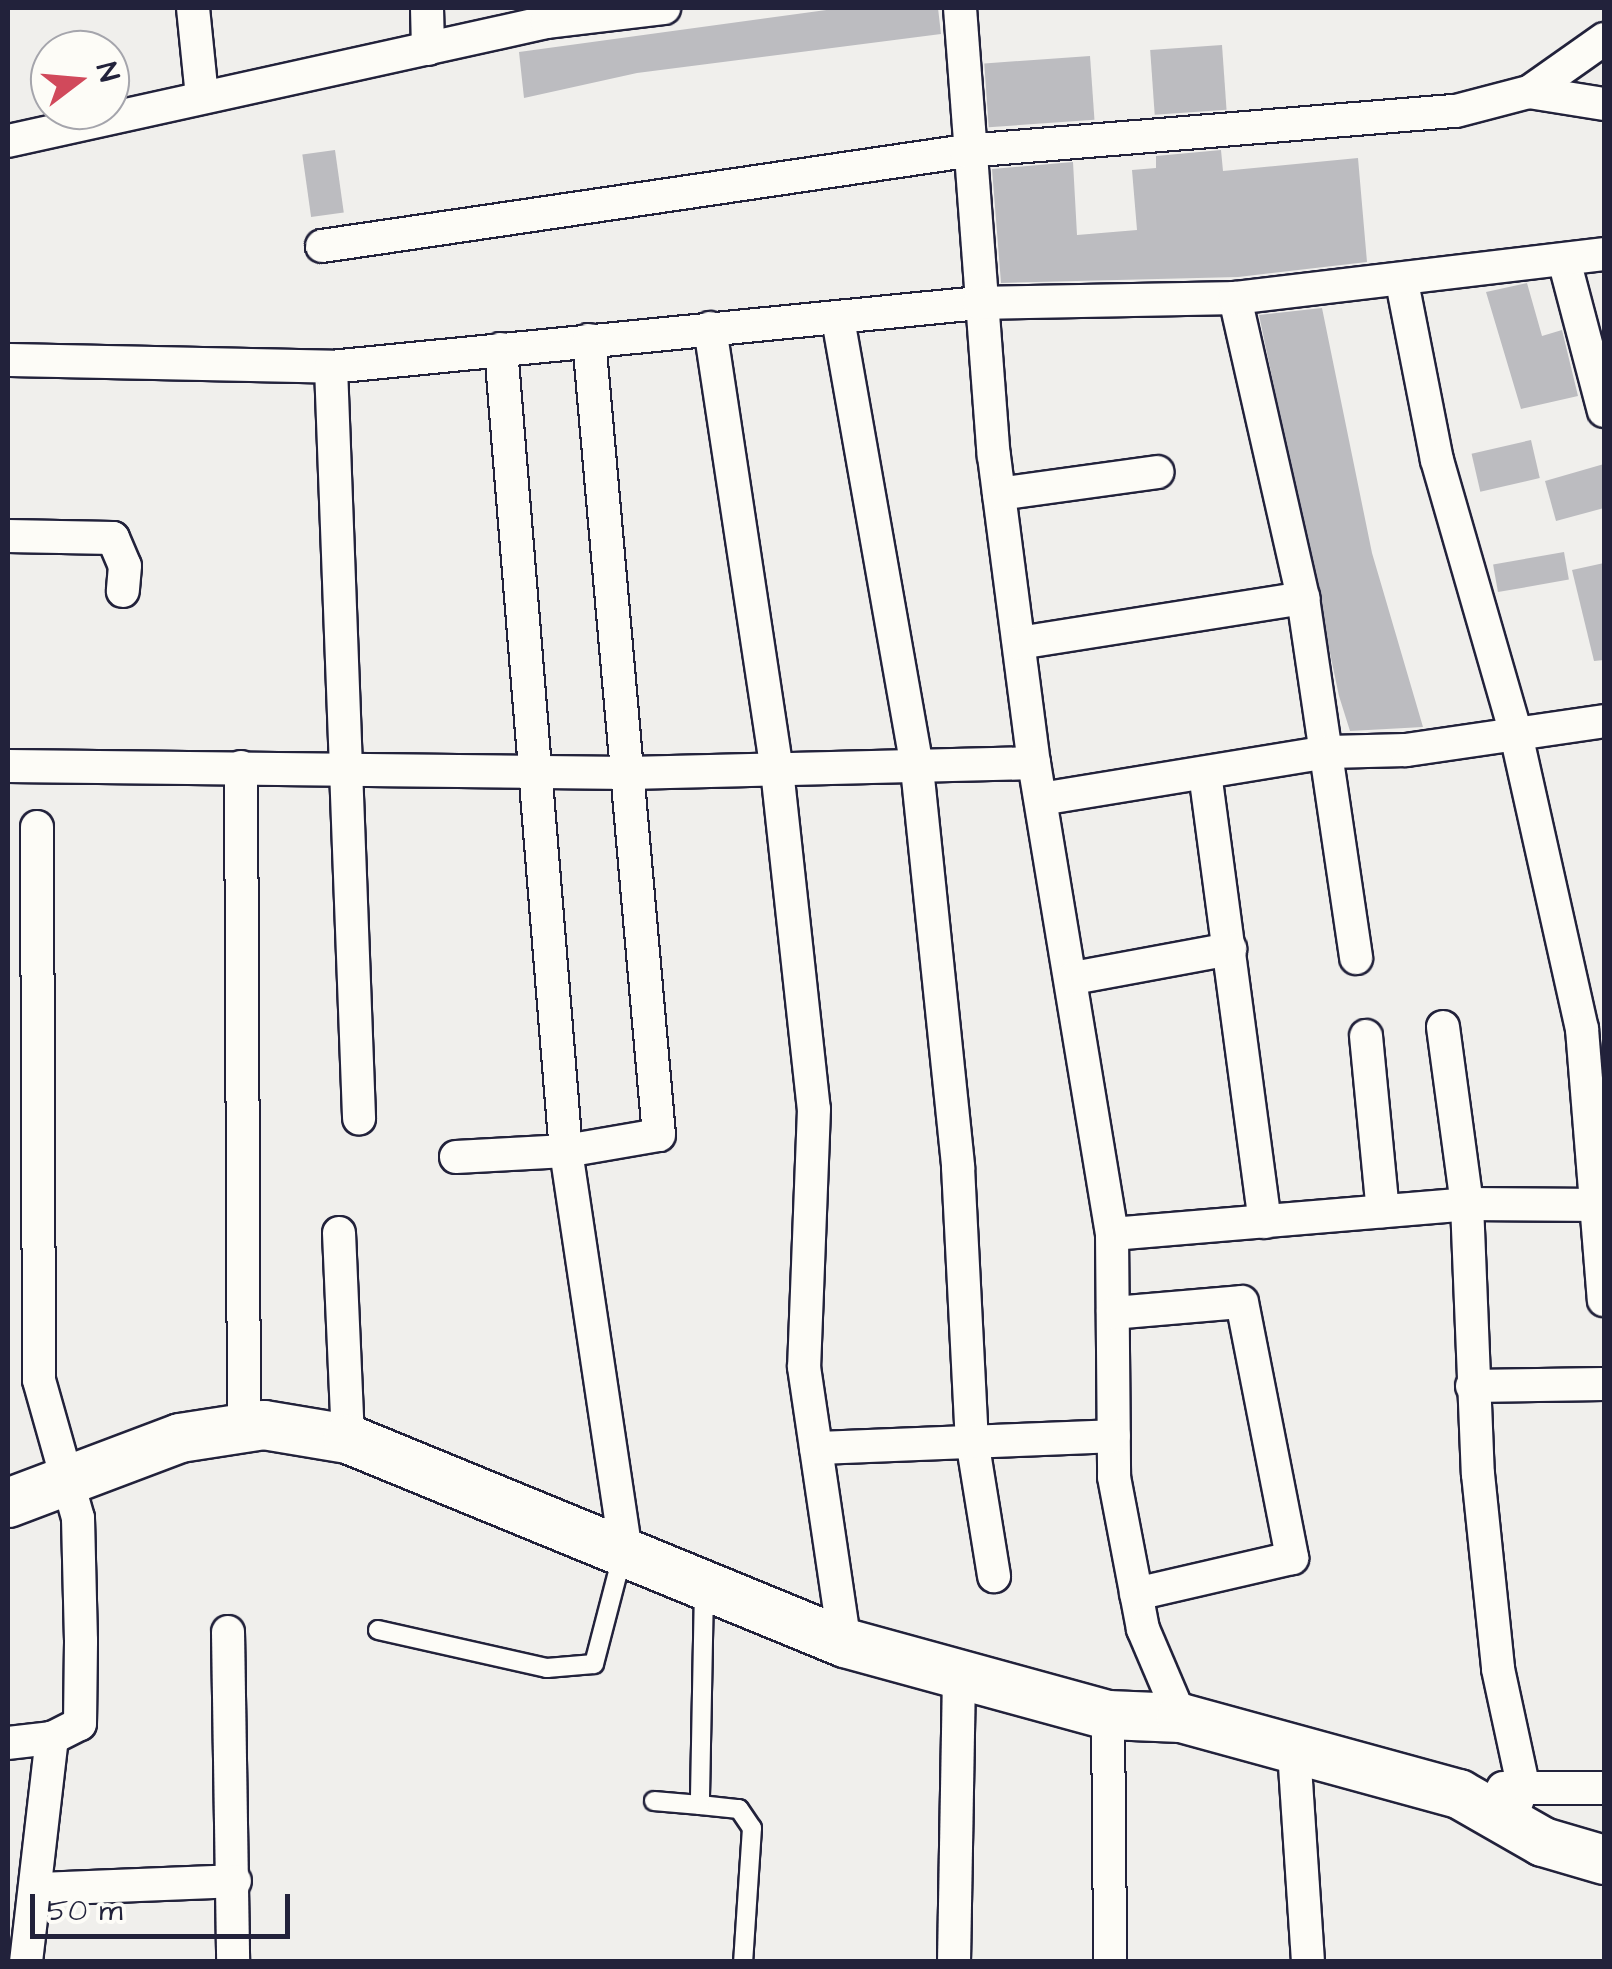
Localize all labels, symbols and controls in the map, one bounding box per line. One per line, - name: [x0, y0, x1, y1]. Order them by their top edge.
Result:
- north arrow: [30, 30, 130, 130]
- text: N: [86, 58, 129, 86]
- scale bar: [35, 1874, 295, 1936]
- text: 50 m: [47, 1890, 123, 1932]

